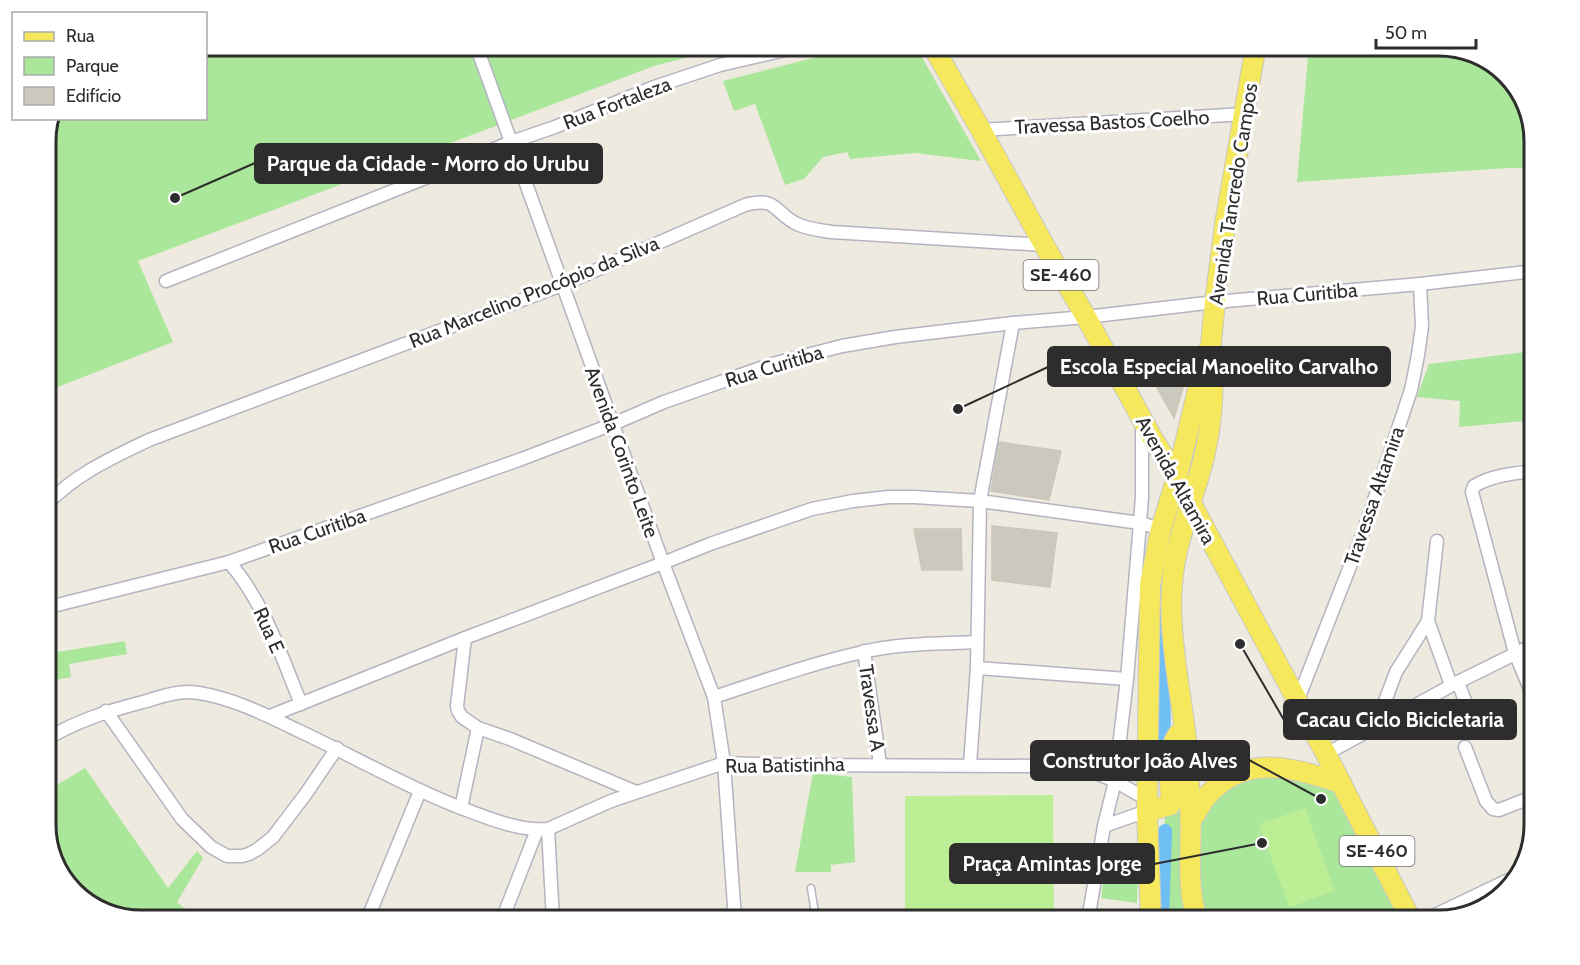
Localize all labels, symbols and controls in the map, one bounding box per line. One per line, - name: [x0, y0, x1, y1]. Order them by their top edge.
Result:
- legend: [12, 12, 207, 120]
- scale bar: [1376, 12, 1476, 50]
- text: 50 m: [1385, 22, 1427, 44]
- text: Rua: [66, 25, 95, 47]
- text: Parque: [66, 55, 119, 77]
- street label: Rua Fortaleza: [560, 71, 675, 135]
- street label: Avenida Tancredo Campos: [1204, 81, 1262, 307]
- text: Edifício: [66, 85, 121, 107]
- street label: Travessa Bastos Coelho: [1014, 105, 1210, 139]
- callout: Parque da Cidade - Morro do Urubu: [255, 144, 602, 183]
- text: Parque da Cidade - Morro do Urubu: [267, 151, 589, 176]
- street label: Rua Marcelino Procópio da Silva: [406, 231, 663, 353]
- road number: SE-460: [1024, 260, 1098, 290]
- street label: Rua Curitiba: [1256, 278, 1359, 310]
- street label: Rua Curitiba: [722, 340, 826, 392]
- callout: Escola Especial Manoelito Carvalho: [1048, 347, 1390, 386]
- text: Escola Especial Manoelito Carvalho: [1060, 354, 1378, 379]
- street label: Avenida Corinto Leite: [580, 363, 664, 541]
- street label: Avenida Altamira: [1131, 412, 1221, 549]
- street label: Travessa Altamira: [1339, 423, 1409, 569]
- street label: Rua Curitiba: [265, 503, 369, 559]
- street label: Rua E: [248, 603, 290, 657]
- street label: Travessa A: [854, 663, 890, 754]
- callout: Cacau Ciclo Bicicletaria: [1284, 700, 1516, 739]
- text: Cacau Ciclo Bicicletaria: [1296, 707, 1505, 732]
- callout: Construtor João Alves: [1031, 741, 1249, 780]
- text: Construtor João Alves: [1043, 748, 1237, 773]
- street label: Rua Batistinha: [725, 752, 845, 778]
- road number: SE-460: [1340, 836, 1414, 866]
- callout: Praça Amintas Jorge: [950, 844, 1154, 883]
- text: Praça Amintas Jorge: [962, 851, 1142, 876]

